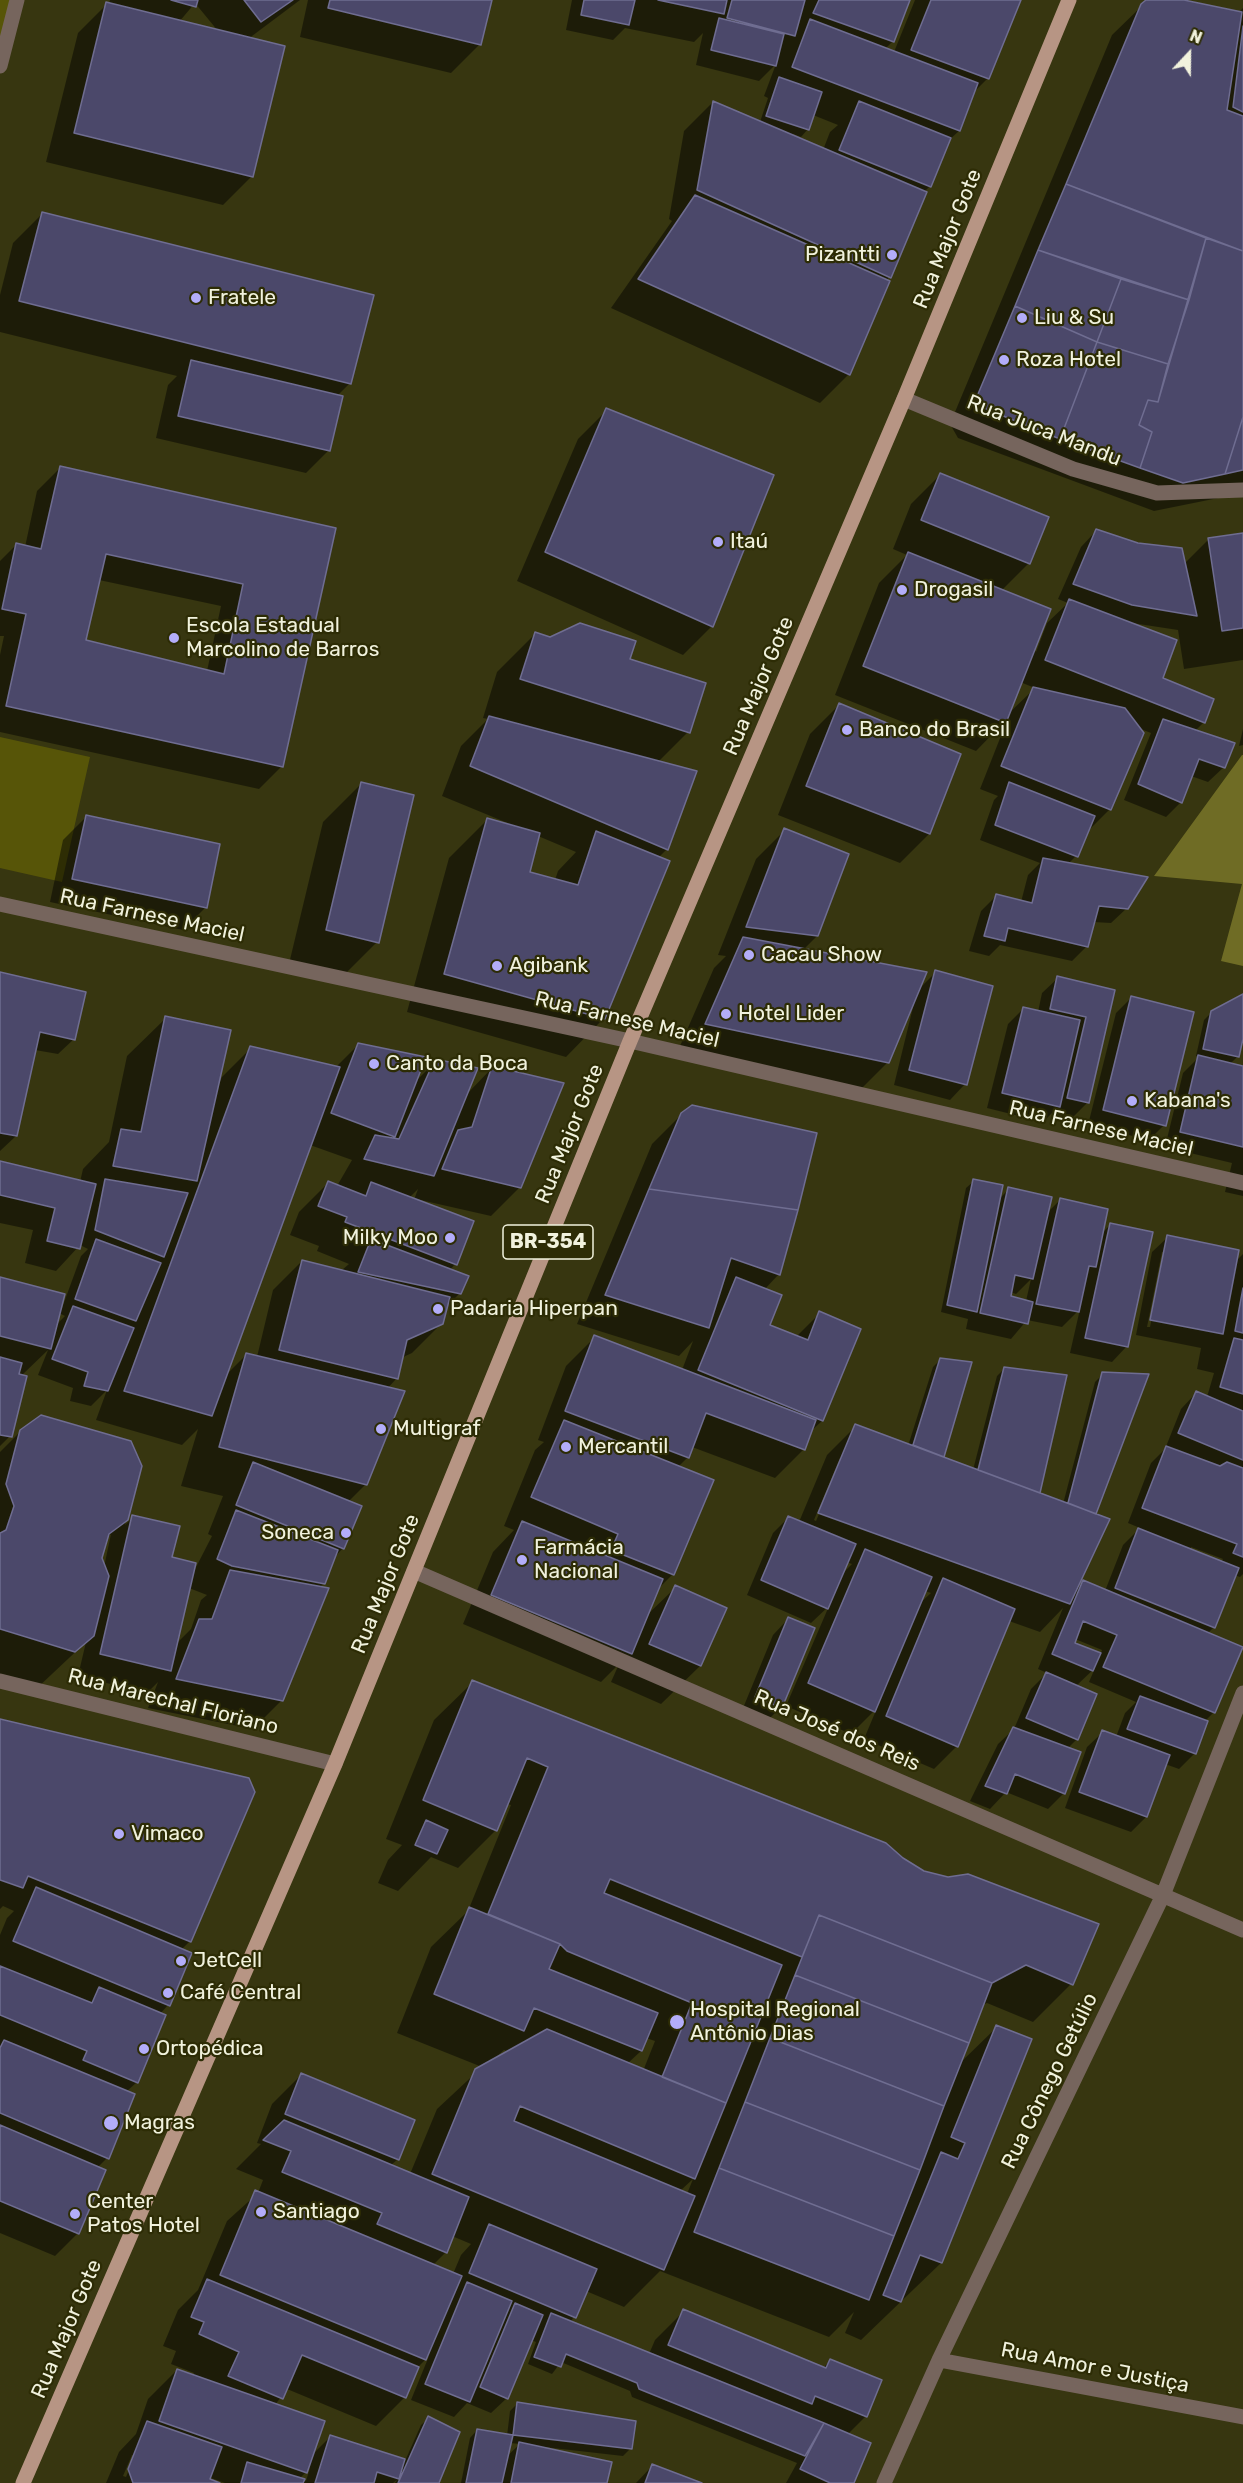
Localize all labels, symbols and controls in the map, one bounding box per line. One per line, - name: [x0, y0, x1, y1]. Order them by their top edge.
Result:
- north arrow: [1159, 24, 1219, 84]
- text: N: [1187, 26, 1205, 48]
- street label: Rua Major Gote: [909, 166, 987, 312]
- place label: Pizantti: [805, 242, 880, 268]
- marker: Pizantti: [885, 248, 899, 262]
- place label: Fratele: [208, 285, 276, 311]
- marker: Fratele: [189, 291, 203, 305]
- place label: Liu & Su: [1034, 305, 1114, 331]
- marker: Liu & Su: [1015, 311, 1029, 325]
- place label: Roza Hotel: [1016, 347, 1121, 373]
- marker: Roza Hotel: [997, 353, 1011, 367]
- street label: Rua Juca Mandu: [963, 390, 1125, 472]
- place label: Itaú: [730, 529, 768, 555]
- marker: Itaú: [711, 535, 725, 549]
- place label: Drogasil: [914, 577, 993, 603]
- marker: Drogasil: [895, 583, 909, 597]
- place label: Escola Estadual Marcolino de Barros: [186, 613, 379, 663]
- street label: Rua Major Gote: [718, 613, 800, 759]
- marker: Escola Estadual Marcolino de Barros: [167, 631, 181, 645]
- place label: Banco do Brasil: [859, 717, 1010, 743]
- marker: Banco do Brasil: [840, 723, 854, 737]
- street label: Rua Farnese Maciel: [57, 884, 247, 948]
- place label: Cacau Show: [761, 942, 882, 968]
- marker: Cacau Show: [742, 948, 756, 962]
- place label: Agibank: [509, 953, 588, 979]
- marker: Agibank: [490, 959, 504, 973]
- street label: Rua Farnese Maciel: [532, 987, 722, 1053]
- place label: Hotel Lider: [738, 1001, 844, 1027]
- marker: Hotel Lider: [719, 1007, 733, 1021]
- place label: Canto da Boca: [386, 1051, 528, 1077]
- marker: Canto da Boca: [367, 1057, 381, 1071]
- street label: Rua Major Gote: [531, 1061, 609, 1207]
- place label: Kabana's: [1144, 1088, 1231, 1114]
- marker: Kabana's: [1125, 1094, 1139, 1108]
- street label: Rua Farnese Maciel: [1006, 1096, 1196, 1162]
- place label: Milky Moo: [343, 1225, 438, 1251]
- road number: BR-354: [503, 1225, 593, 1259]
- marker: Milky Moo: [443, 1231, 457, 1245]
- place label: Padaria Hiperpan: [450, 1296, 618, 1322]
- marker: Padaria Hiperpan: [431, 1302, 445, 1316]
- place label: Multigraf: [393, 1416, 481, 1442]
- marker: Multigraf: [374, 1422, 388, 1436]
- place label: Mercantil: [578, 1434, 668, 1460]
- marker: Mercantil: [559, 1440, 573, 1454]
- street label: Rua Major Gote: [347, 1511, 425, 1657]
- place label: Soneca: [261, 1520, 334, 1546]
- marker: Soneca: [339, 1526, 353, 1540]
- place label: Farmácia Nacional: [534, 1535, 624, 1585]
- marker: Farmácia Nacional: [515, 1553, 529, 1567]
- street label: Rua Marechal Floriano: [65, 1664, 281, 1740]
- street label: Rua José dos Reis: [750, 1685, 924, 1777]
- place label: Vimaco: [131, 1821, 204, 1847]
- marker: Vimaco: [112, 1827, 126, 1841]
- place label: JetCell: [193, 1948, 262, 1974]
- marker: JetCell: [174, 1954, 188, 1968]
- place label: Café Central: [180, 1980, 301, 2006]
- marker: Café Central: [161, 1986, 175, 2000]
- street label: Rua Cônego Getúlio: [996, 1989, 1104, 2173]
- place label: Hospital Regional Antônio Dias: [690, 1997, 860, 2047]
- marker: Hospital Regional Antônio Dias: [668, 2013, 686, 2031]
- place label: Ortopédica: [156, 2036, 263, 2062]
- marker: Ortopédica: [137, 2042, 151, 2056]
- place label: Magras: [124, 2110, 195, 2136]
- marker: Magras: [102, 2114, 120, 2132]
- place label: Center Patos Hotel: [87, 2189, 200, 2239]
- place label: Santiago: [273, 2199, 360, 2225]
- marker: Santiago: [254, 2205, 268, 2219]
- marker: Center Patos Hotel: [68, 2207, 82, 2221]
- street label: Rua Major Gote: [26, 2256, 108, 2402]
- street label: Rua Amor e Justiça: [999, 2337, 1191, 2399]

